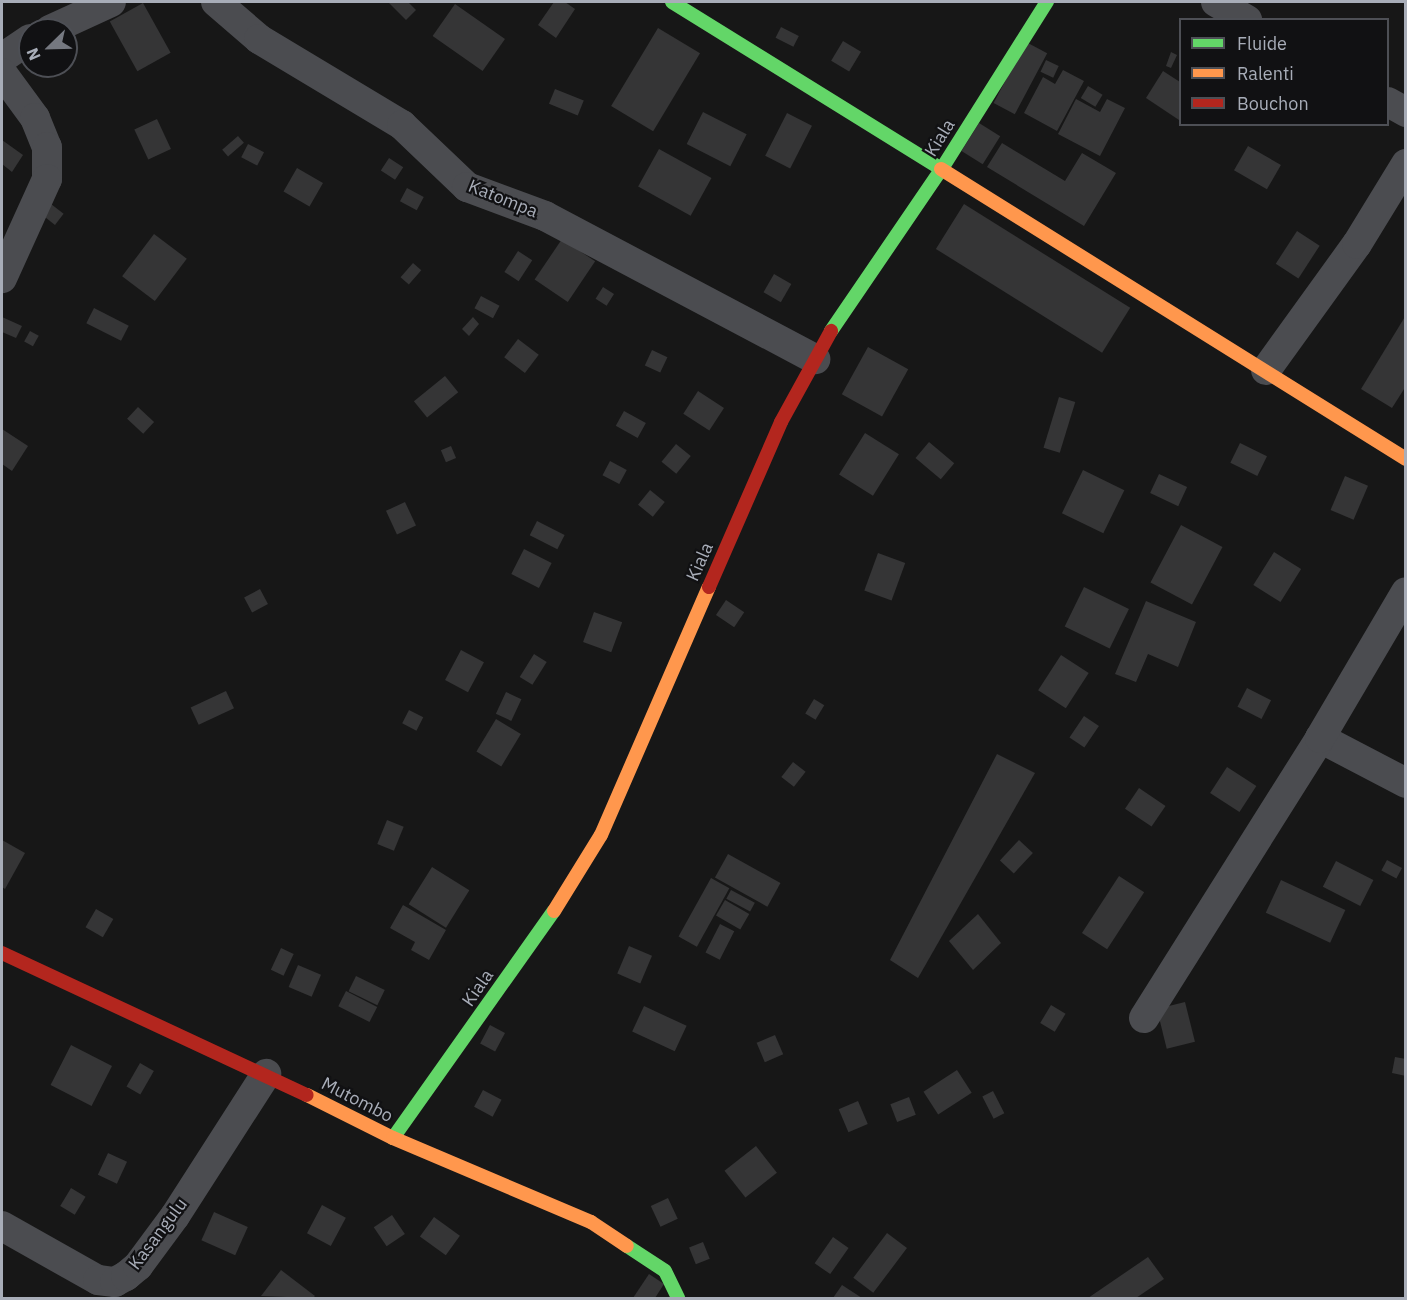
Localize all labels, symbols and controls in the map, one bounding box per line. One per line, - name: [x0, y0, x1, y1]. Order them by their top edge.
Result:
- north arrow: [18, 18, 78, 78]
- legend: [1179, 18, 1389, 126]
- text: Fluide: [1237, 32, 1287, 55]
- text: N: [22, 45, 45, 63]
- text: Ralenti: [1237, 62, 1294, 85]
- text: Bouchon: [1237, 92, 1309, 115]
- street label: Kiala: [920, 115, 960, 161]
- street label: Katompa: [465, 175, 541, 223]
- street label: Kiala: [682, 539, 718, 585]
- street label: Kiala: [458, 965, 498, 1011]
- street label: Mutombo: [318, 1073, 396, 1127]
- street label: Kasangulu: [124, 1194, 192, 1274]

